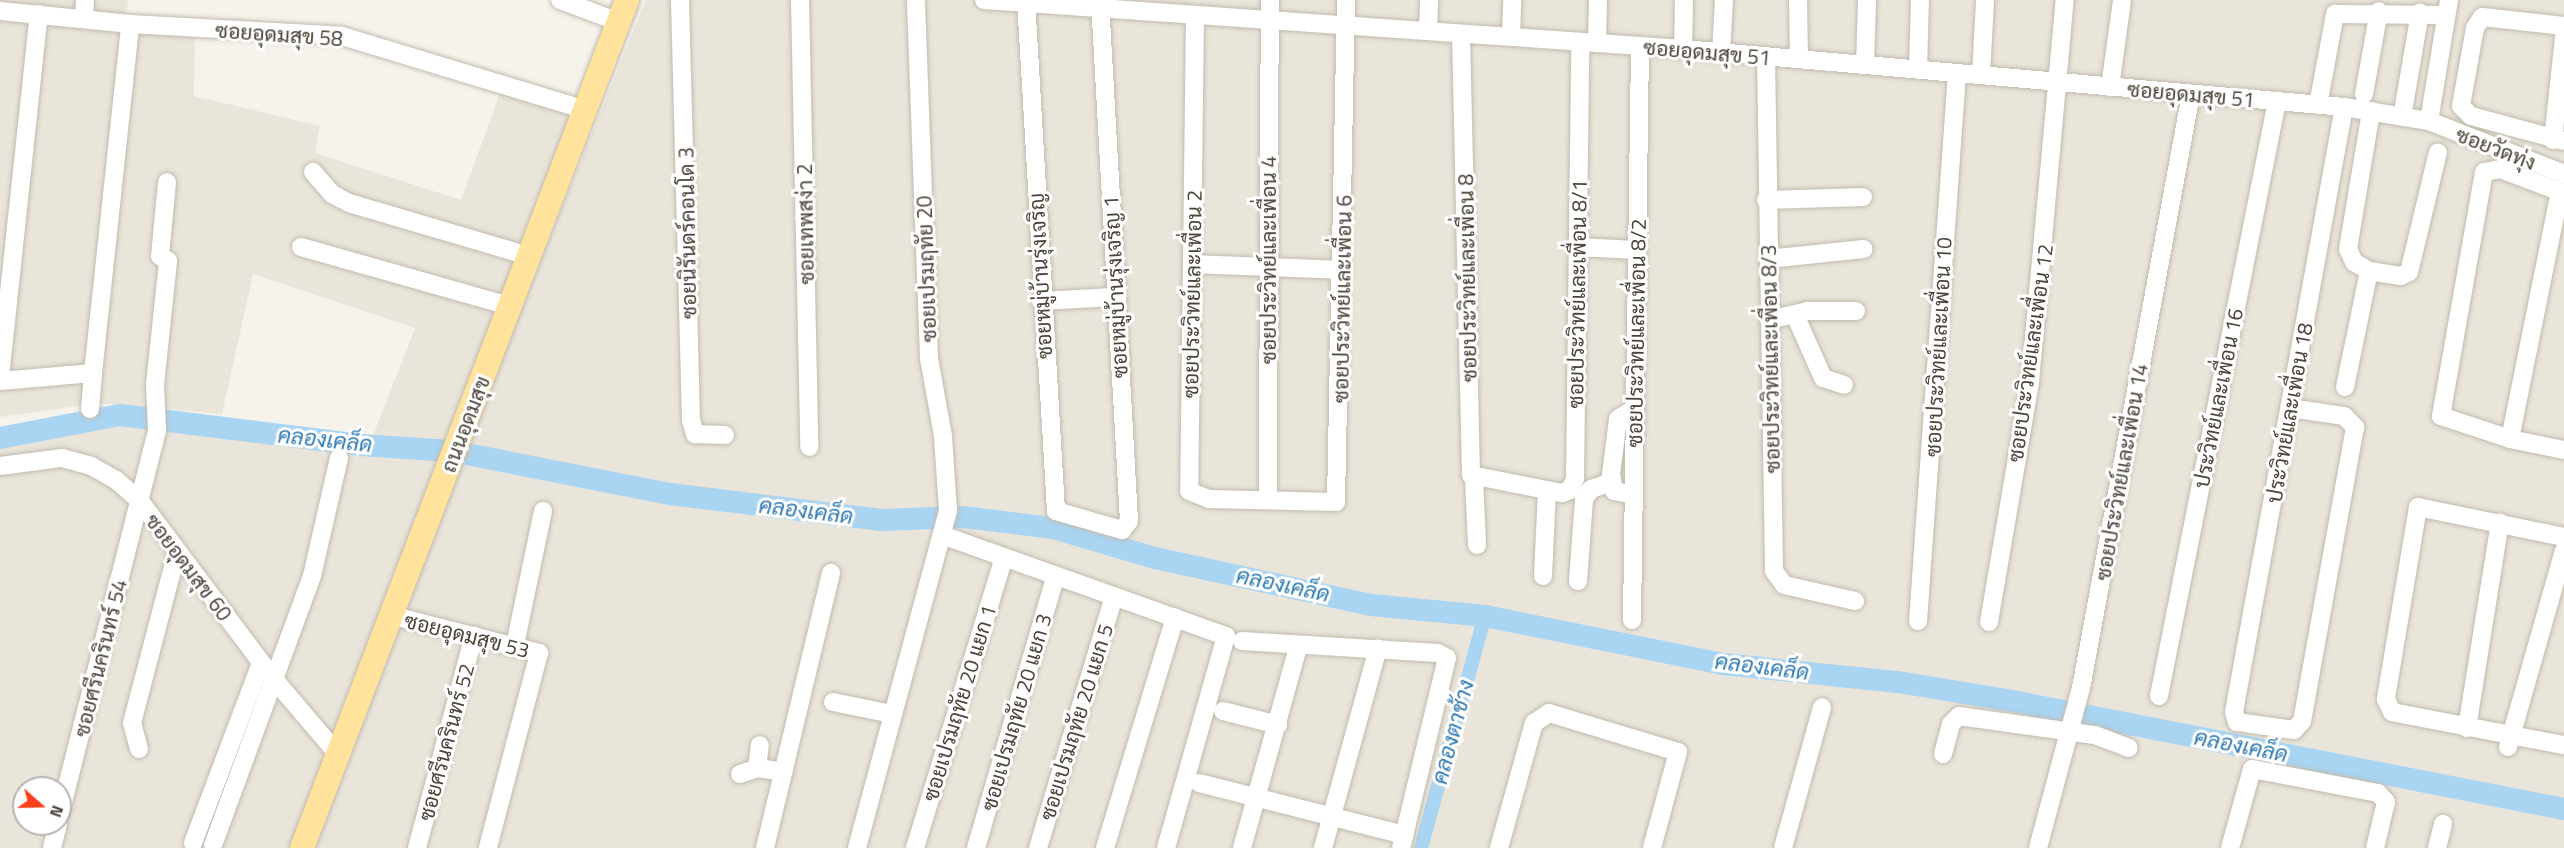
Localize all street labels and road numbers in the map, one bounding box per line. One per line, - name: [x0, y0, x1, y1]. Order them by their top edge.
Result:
- street label: ซอยอุดมสุข 58: [214, 17, 344, 51]
- street label: ซอยอุดมสุข 51: [1642, 34, 1772, 70]
- street label: ซอยอุดมสุข 51: [2126, 76, 2256, 112]
- street label: ซอยวัดทุ่ง: [2452, 121, 2540, 175]
- street label: ซอยนิรันดร์คอนโด 3: [673, 147, 701, 319]
- street label: ซอยประวิทย์และเพื่อน 4: [1255, 156, 1281, 364]
- street label: ซอยเทพสง่า 2: [791, 163, 819, 285]
- street label: ซอยประวิทย์และเพื่อน 8: [1453, 174, 1481, 382]
- street label: ซอยประวิทย์และเพื่อน 8/1: [1562, 179, 1592, 409]
- street label: ซอยประวิทย์และเพื่อน 2: [1178, 190, 1206, 398]
- street label: ซอยหมู่บ้านรุ่งเจริญ: [1023, 192, 1057, 360]
- street label: ซอยเปรมฤทัย 20: [911, 195, 941, 343]
- street label: ซอยหมู่บ้านรุ่งเจริญ 1: [1098, 195, 1132, 379]
- street label: ซอยประวิทย์และเพื่อน 6: [1328, 195, 1356, 403]
- street label: ซอยประวิทย์และเพื่อน 8/2: [1621, 218, 1651, 448]
- street label: ซอยประวิทย์และเพื่อน 10: [1920, 236, 1956, 458]
- street label: ซอยประวิทย์และเพื่อน 12: [2002, 242, 2058, 464]
- street label: ซอยประวิทย์และเพื่อน 8/3: [1755, 244, 1785, 474]
- street label: ประวิทย์และเพื่อน 16: [2188, 306, 2248, 490]
- street label: ประวิทย์และเพื่อน 18: [2261, 321, 2317, 505]
- street label: ซอยประวิทย์และเพื่อน 14: [2089, 361, 2153, 583]
- street label: ถนนอุดมสุข: [435, 372, 495, 476]
- street label: ซอยอุดมสุข 60: [141, 508, 237, 626]
- street label: ซอยศรีนครินทร์ 54: [68, 576, 132, 740]
- street label: ซอยเปรมฤทัย 20 แยก 1: [917, 602, 1001, 804]
- street label: ซอยอุดมสุข 53: [402, 607, 532, 663]
- street label: ซอยเปรมฤทัย 20 แยก 3: [976, 610, 1056, 814]
- street label: ซอยเปรมฤทัย 20 แยก 5: [1034, 621, 1118, 823]
- street label: ซอยศรีนครินทร์ 52: [413, 661, 479, 823]

